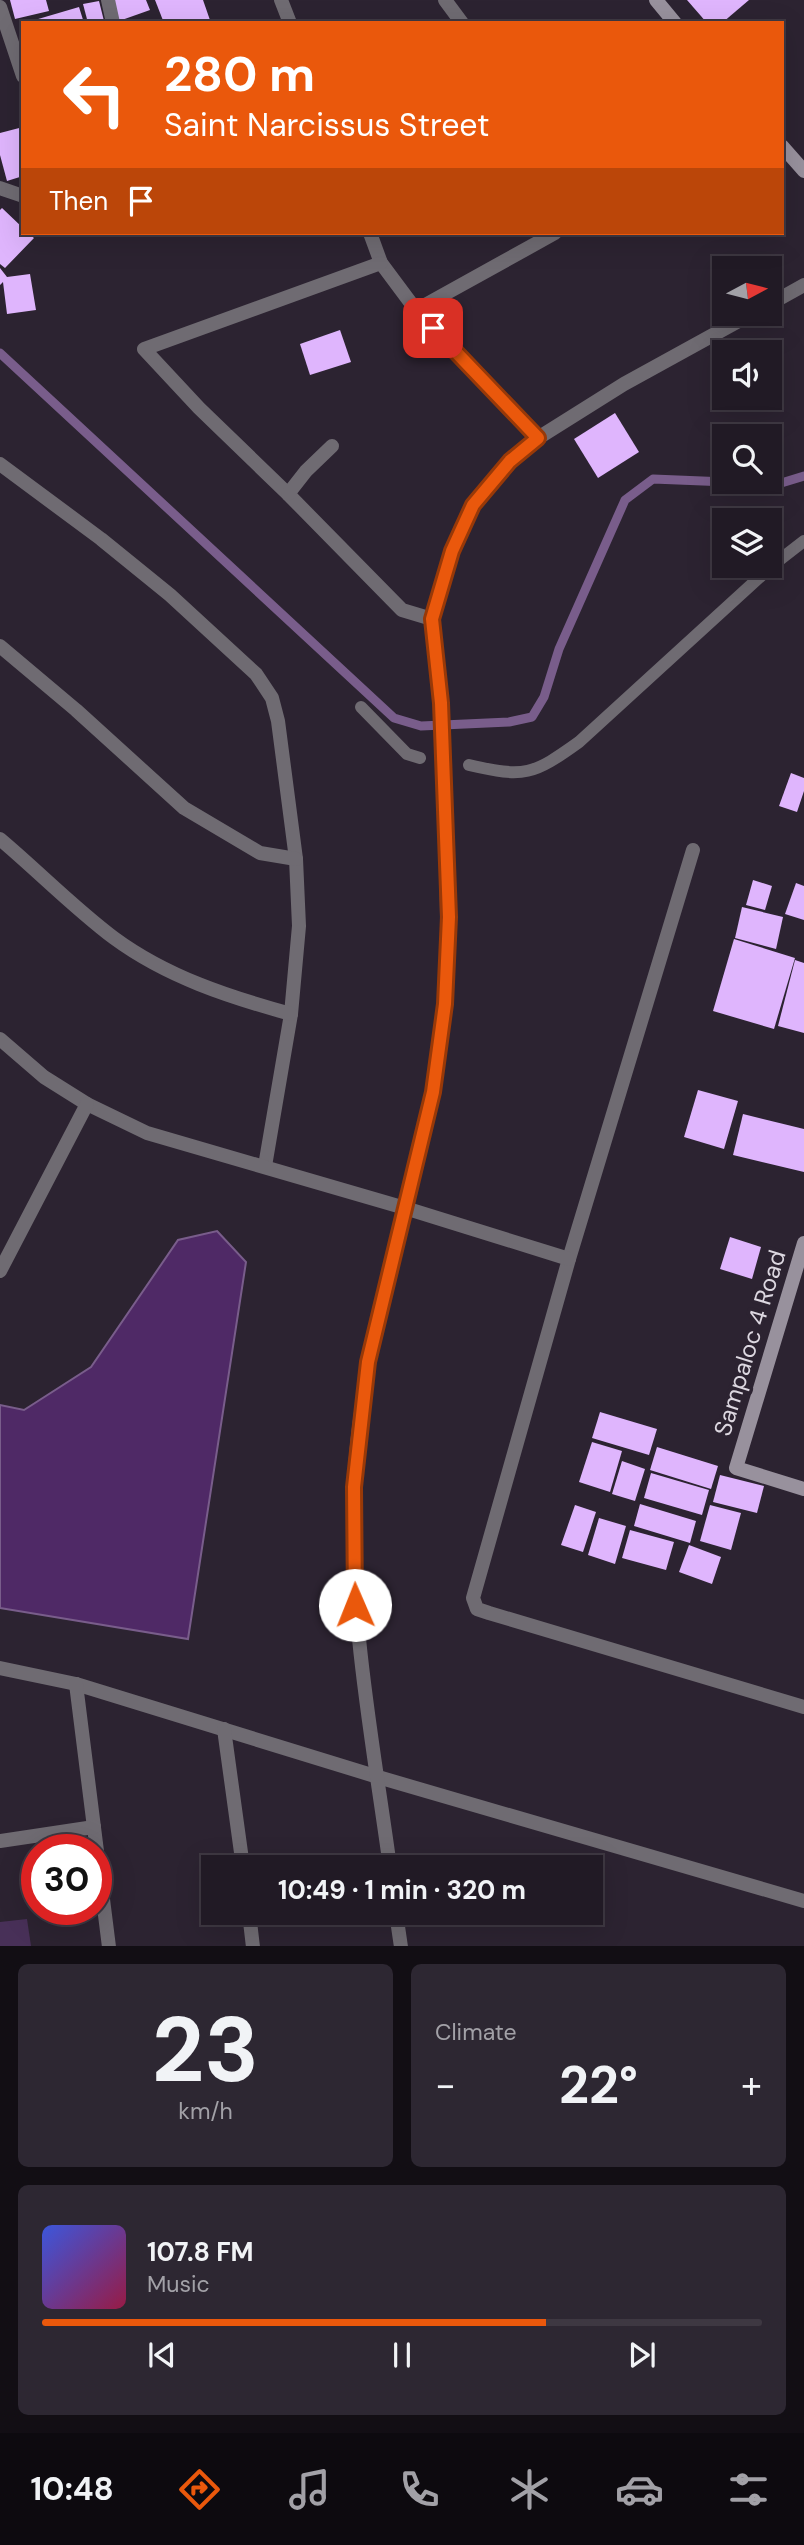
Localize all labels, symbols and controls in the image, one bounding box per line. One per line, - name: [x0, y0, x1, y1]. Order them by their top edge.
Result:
- text: 280 m: [164, 42, 315, 106]
- icon: left: [49, 49, 140, 140]
- text: Saint Narcissus Street: [164, 104, 490, 146]
- icon: arrive: [122, 182, 160, 220]
- text: Then: [49, 184, 108, 218]
- north arrow: [712, 256, 782, 326]
- map controls: [712, 256, 782, 578]
- pin: [403, 298, 463, 358]
- icon: arrive: [414, 309, 452, 347]
- button: sound: [712, 340, 782, 410]
- button: search: [712, 424, 782, 494]
- button: layers: [712, 508, 782, 578]
- street label: Sampaloc 4 Road: [706, 1246, 793, 1440]
- position arrow: [318, 1568, 392, 1642]
- speed limit sign: 30: [21, 1834, 112, 1925]
- text: 10:49 · 1 min · 320 m: [278, 1873, 526, 1907]
- text: 23: [152, 1991, 259, 2109]
- text: Climate: [435, 2017, 517, 2047]
- text: 22°: [559, 2051, 638, 2119]
- text: −: [435, 2060, 456, 2110]
- text: +: [741, 2060, 762, 2110]
- text: km/h: [178, 2096, 233, 2126]
- text: 107.8 FM: [147, 2235, 254, 2269]
- text: Music: [147, 2269, 210, 2299]
- icon: previous: [143, 2336, 181, 2374]
- icon: pause: [383, 2336, 421, 2374]
- icon: next: [623, 2336, 661, 2374]
- icon: directions: [175, 2465, 224, 2514]
- icon: music: [285, 2465, 334, 2514]
- icon: phone: [395, 2465, 444, 2514]
- icon: climate: [505, 2465, 554, 2514]
- icon: car: [615, 2465, 664, 2514]
- icon: filters: [724, 2465, 773, 2514]
- text: 10:48: [30, 2468, 114, 2510]

